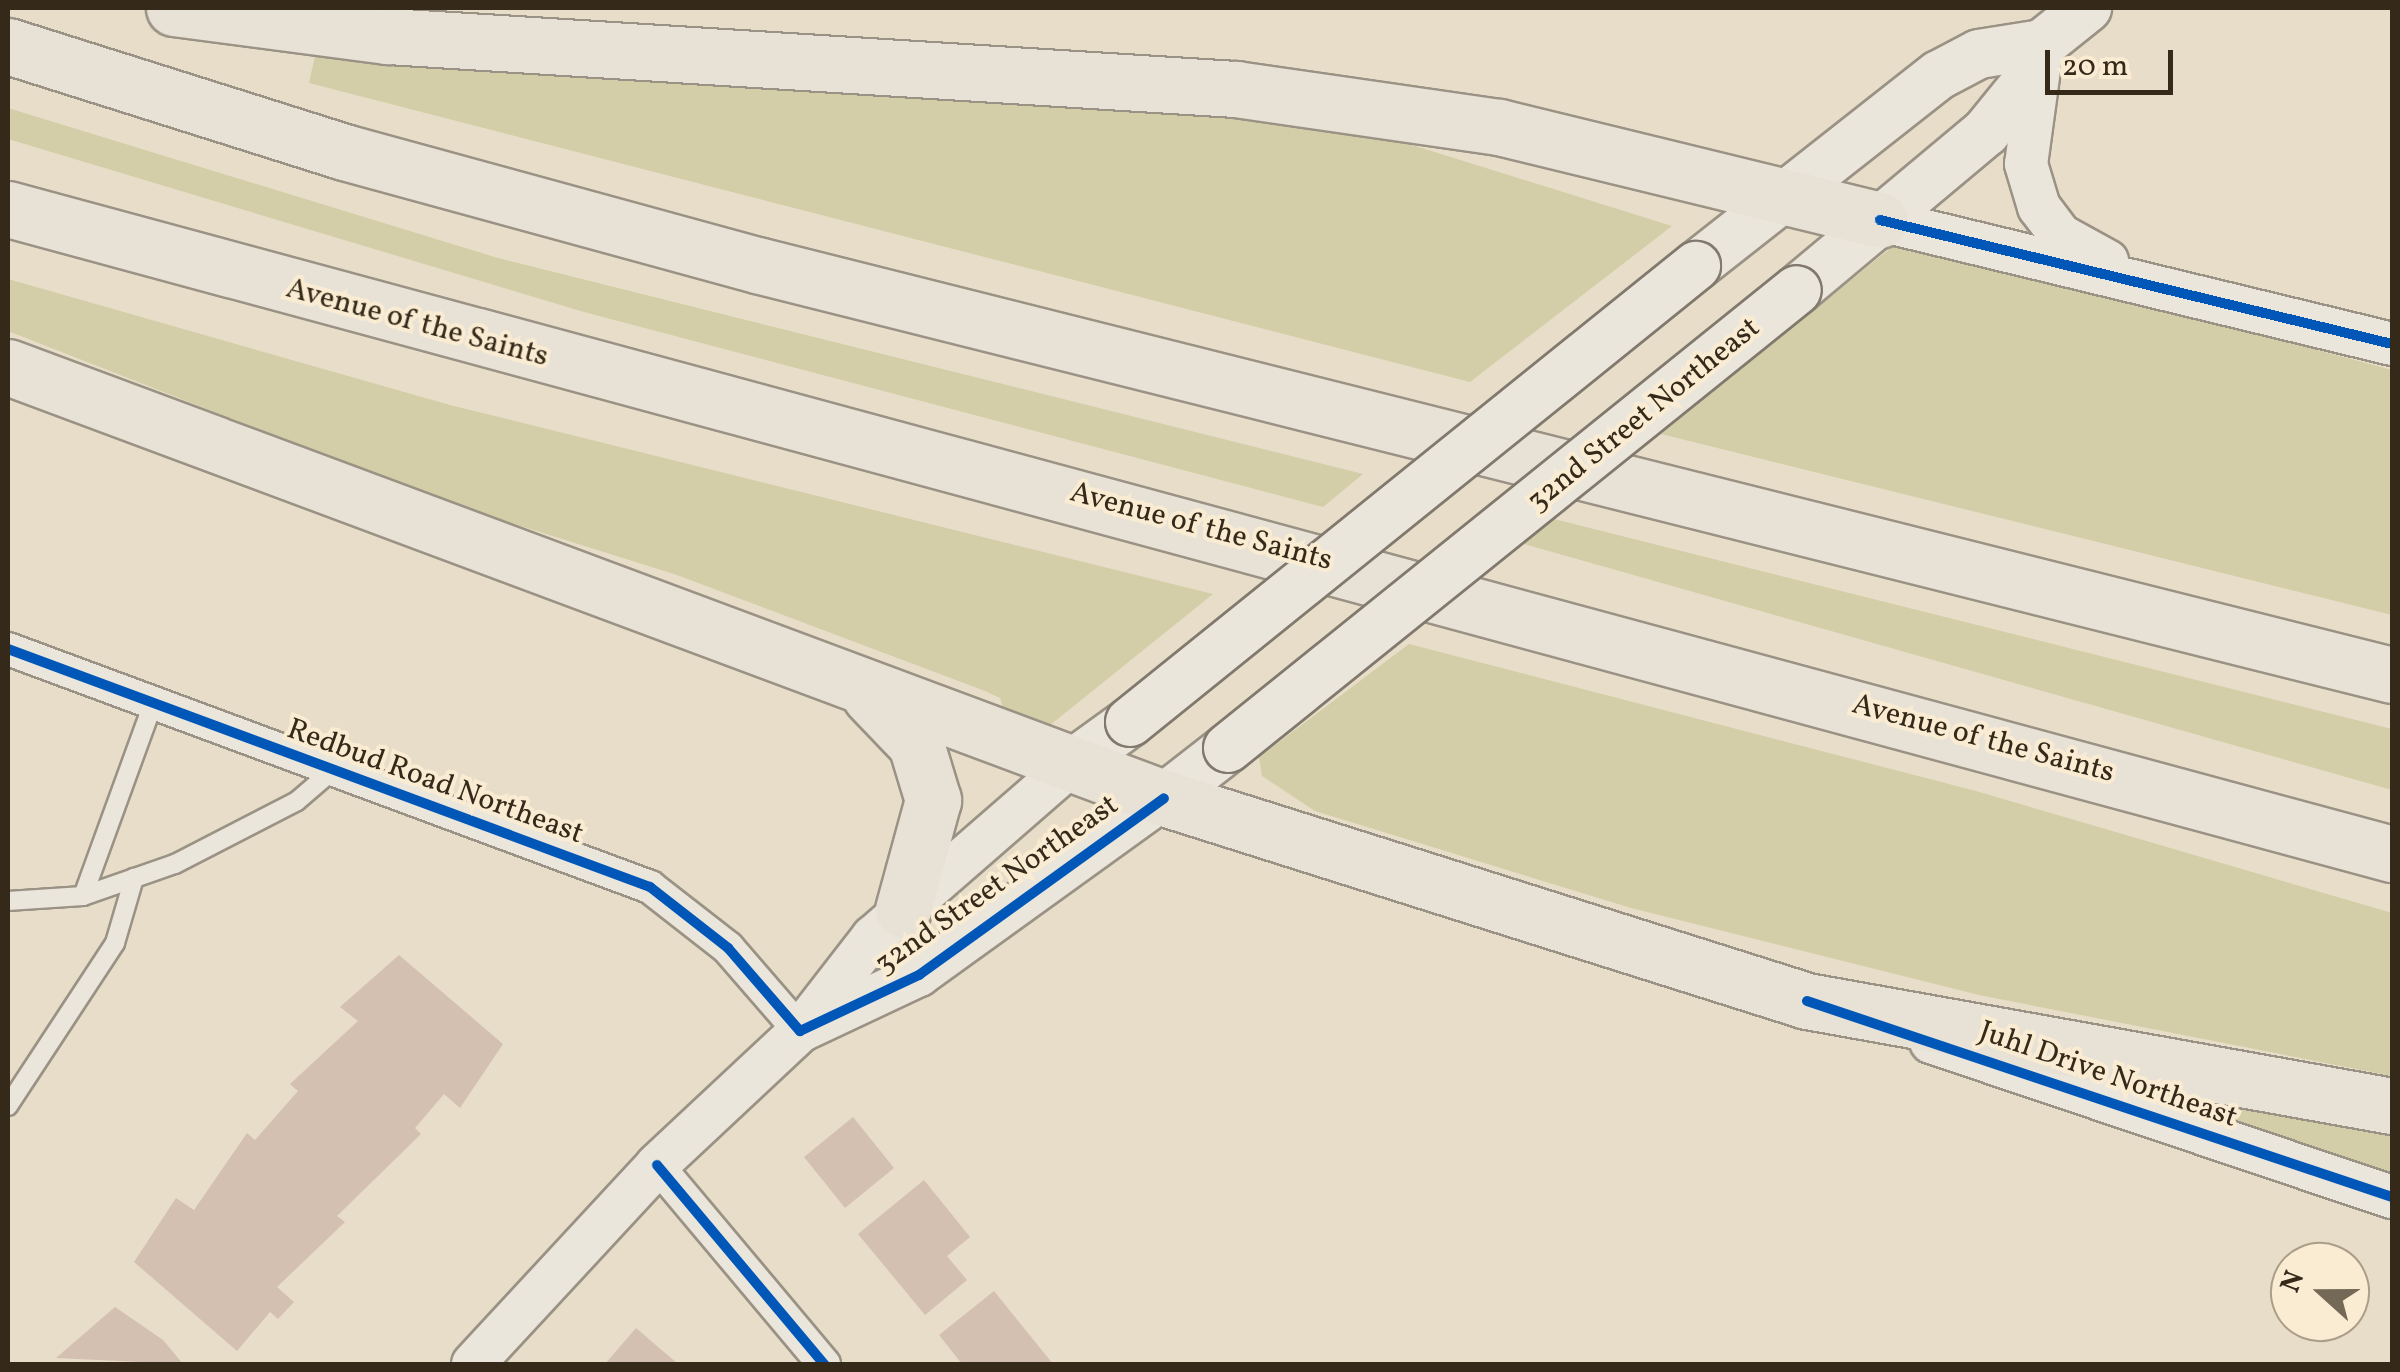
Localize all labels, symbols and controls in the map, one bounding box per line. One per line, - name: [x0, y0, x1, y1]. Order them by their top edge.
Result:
- scale bar: [2050, 30, 2178, 92]
- text: 20 m: [2062, 46, 2128, 88]
- street label: Avenue of the Saints: [283, 271, 551, 375]
- street label: 32nd Street Northeast: [1520, 310, 1768, 520]
- street label: Avenue of the Saints: [1067, 475, 1335, 579]
- street label: Avenue of the Saints: [1849, 687, 2117, 791]
- street label: Redbud Road Northeast: [282, 712, 588, 852]
- street label: 32nd Street Northeast: [868, 787, 1126, 983]
- street label: Juhl Drive Northeast: [1974, 1014, 2242, 1136]
- north arrow: [2270, 1242, 2370, 1342]
- text: N: [2272, 1265, 2315, 1298]

